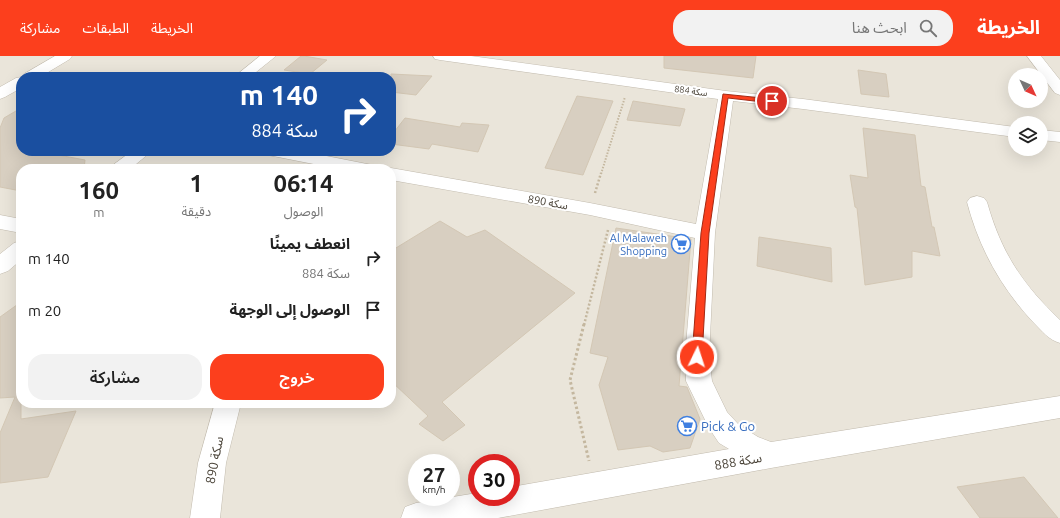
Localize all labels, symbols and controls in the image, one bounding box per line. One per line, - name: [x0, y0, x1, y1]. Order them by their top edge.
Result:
- search box: [673, 10, 953, 46]
- text: الخريطة: [977, 16, 1040, 38]
- icon: search: [917, 17, 939, 39]
- text: ابحث هنا: [852, 19, 907, 36]
- text: مشاركة: [20, 20, 60, 36]
- text: الطبقات: [82, 20, 129, 36]
- text: الخريطة: [151, 20, 193, 36]
- north arrow: [1008, 68, 1048, 108]
- map controls: [1008, 68, 1048, 156]
- text: 140 m: [240, 79, 318, 110]
- street label: سكة 884: [674, 84, 708, 98]
- pin: [755, 84, 789, 118]
- icon: right: [332, 88, 384, 140]
- icon: arrive: [761, 90, 783, 112]
- button: layers: [1008, 116, 1048, 156]
- text: سكة 884: [251, 120, 318, 140]
- text: 1: [190, 170, 203, 197]
- text: 06:14: [274, 170, 334, 197]
- text: 160: [78, 177, 119, 204]
- street label: سكة 890: [527, 193, 569, 212]
- text: دقيقة: [181, 204, 211, 218]
- text: الوصول: [284, 204, 323, 218]
- text: m: [93, 205, 104, 219]
- place label: Al Malaweh Shopping: [610, 232, 667, 257]
- supermarket icon: Al Malaweh Shopping: [670, 233, 692, 255]
- text: انعطف يمينًا: [270, 235, 350, 252]
- icon: right: [362, 247, 384, 269]
- text: 140 m: [28, 250, 70, 267]
- text: سكة 884: [302, 266, 350, 280]
- icon: arrive: [362, 299, 384, 321]
- text: الوصول إلى الوجهة: [230, 301, 350, 318]
- text: 20 m: [28, 302, 61, 319]
- position arrow: [676, 336, 718, 378]
- button: مشاركة: [28, 354, 202, 400]
- button: خروج: [210, 354, 384, 400]
- supermarket icon: Pick & Go: [676, 415, 698, 437]
- place label: Pick & Go: [701, 419, 755, 433]
- street label: سكة 890: [203, 435, 225, 485]
- street label: سكة 888: [713, 450, 763, 472]
- speed limit sign: 30: [468, 454, 520, 506]
- text: 27: [423, 463, 445, 486]
- text: km/h: [422, 484, 446, 495]

